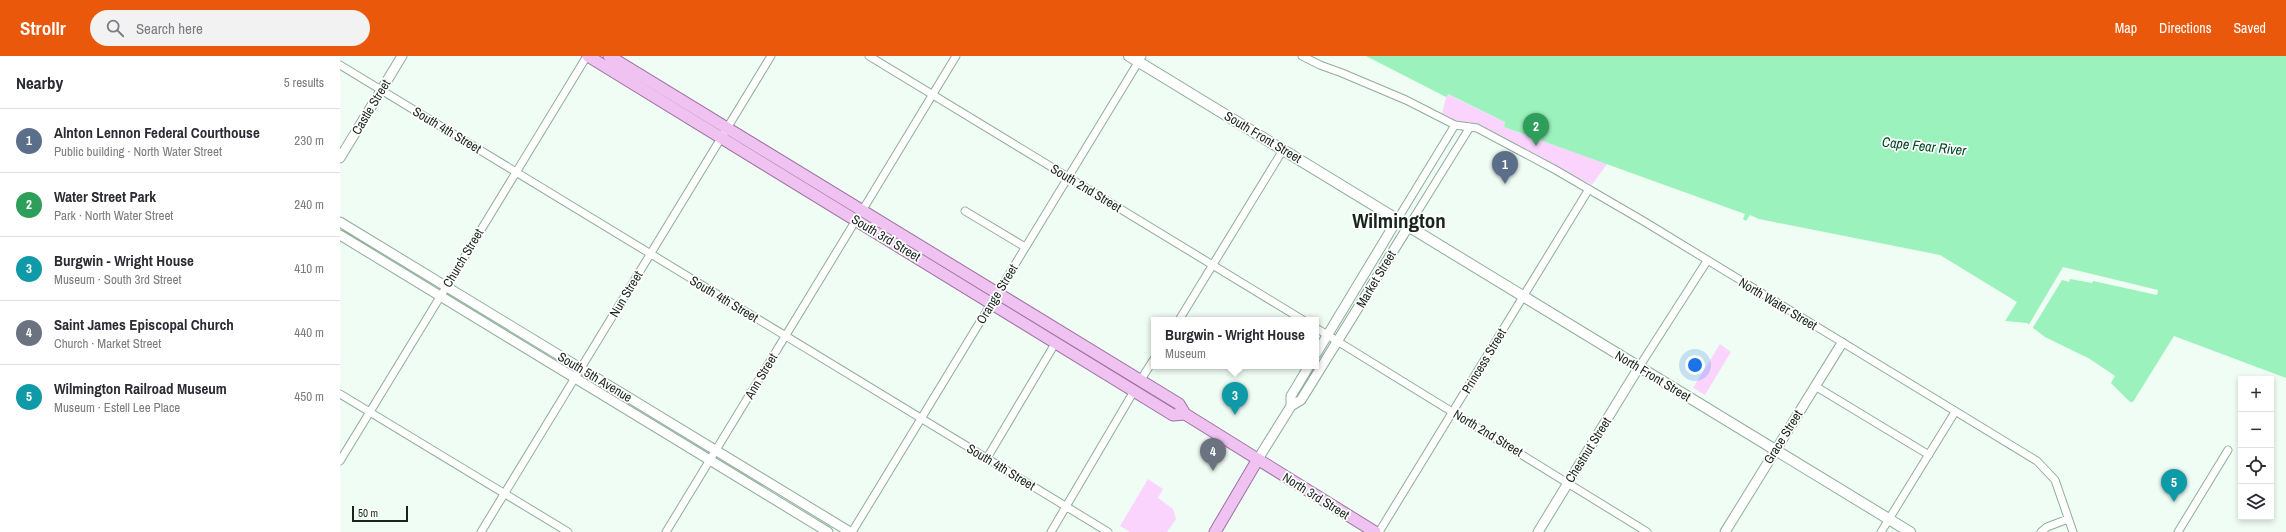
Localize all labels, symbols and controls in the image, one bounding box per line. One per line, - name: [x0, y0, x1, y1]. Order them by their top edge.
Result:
- search box: [90, 10, 370, 46]
- text: Strollr: [20, 15, 66, 41]
- icon: search: [104, 17, 126, 39]
- text: Search here: [136, 18, 203, 39]
- text: Map: [2115, 19, 2137, 37]
- text: Directions: [2159, 19, 2211, 37]
- text: Saved: [2233, 19, 2266, 37]
- text: Nearby: [16, 71, 63, 94]
- text: 5 results: [284, 74, 324, 91]
- street label: Castle Street: [348, 76, 394, 138]
- street label: South 4th Street: [410, 103, 484, 157]
- street label: South Front Street: [1221, 107, 1305, 167]
- pin: 2: [1523, 113, 1549, 146]
- text: Alnton Lennon Federal Courthouse: [54, 122, 260, 143]
- text: 1: [26, 132, 32, 149]
- text: 230 m: [294, 132, 324, 149]
- water label: Cape Fear River: [1881, 133, 1968, 159]
- text: Public building · North Water Street: [54, 143, 222, 160]
- pin: 1: [1492, 151, 1518, 184]
- street label: South 2nd Street: [1047, 160, 1125, 216]
- text: Water Street Park: [54, 186, 156, 207]
- text: 2: [26, 196, 32, 213]
- text: 240 m: [294, 196, 324, 213]
- district label: Wilmington: [1352, 206, 1446, 235]
- text: Park · North Water Street: [54, 207, 173, 224]
- street label: South 3rd Street: [848, 211, 924, 265]
- street label: Church Street: [439, 225, 487, 291]
- street label: Market Street: [1352, 247, 1400, 311]
- text: Burgwin - Wright House: [54, 250, 194, 271]
- text: 3: [26, 260, 32, 277]
- text: 410 m: [294, 260, 324, 277]
- street label: Orange Street: [972, 261, 1022, 327]
- street label: Nun Street: [606, 268, 646, 320]
- text: Museum · South 3rd Street: [54, 271, 181, 288]
- street label: South 4th Street: [687, 272, 761, 326]
- street label: North Water Street: [1736, 274, 1820, 334]
- text: Saint James Episcopal Church: [54, 314, 234, 335]
- popup: [1151, 317, 1319, 369]
- text: 4: [26, 324, 32, 341]
- text: 440 m: [294, 324, 324, 341]
- text: Burgwin - Wright House: [1165, 324, 1305, 345]
- street label: Princess Street: [1458, 325, 1510, 397]
- text: Church · Market Street: [54, 335, 161, 352]
- text: Museum: [1165, 345, 1206, 362]
- street label: North Front Street: [1612, 347, 1694, 405]
- street label: South 5th Avenue: [555, 348, 635, 406]
- street label: Ann Street: [740, 350, 781, 403]
- your location: [1685, 355, 1705, 375]
- map controls: [2238, 376, 2274, 520]
- button: +: [2238, 376, 2274, 412]
- text: Wilmington Railroad Museum: [54, 378, 227, 399]
- pin: 3: [1222, 382, 1248, 415]
- text: 5: [26, 388, 32, 405]
- text: 450 m: [294, 388, 324, 405]
- text: Museum · Estell Lee Place: [54, 399, 180, 416]
- street label: North 2nd Street: [1450, 406, 1526, 460]
- street label: Grace Street: [1760, 407, 1806, 467]
- button: −: [2238, 412, 2274, 448]
- street label: Chestnut Street: [1561, 414, 1615, 486]
- pin: 4: [1200, 438, 1226, 471]
- street label: South 4th Street: [964, 440, 1038, 494]
- button: locate: [2238, 448, 2274, 484]
- street label: North 3rd Street: [1279, 469, 1353, 523]
- pin: 5: [2161, 469, 2187, 502]
- button: layers: [2238, 484, 2274, 520]
- scale bar: [352, 504, 408, 523]
- text: 50 m: [358, 506, 378, 520]

